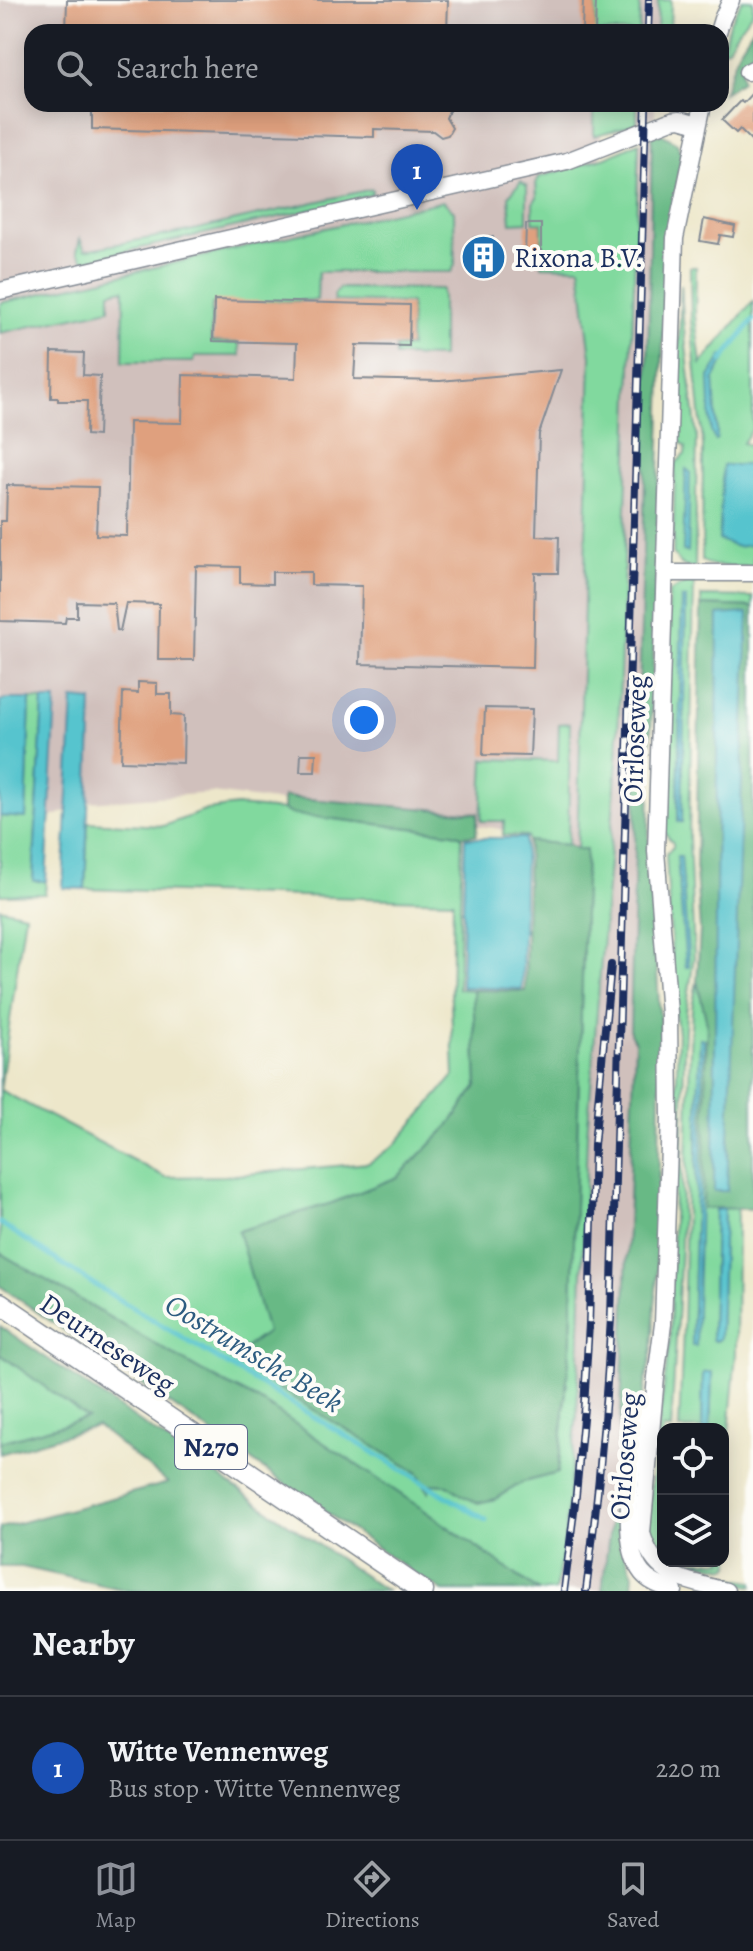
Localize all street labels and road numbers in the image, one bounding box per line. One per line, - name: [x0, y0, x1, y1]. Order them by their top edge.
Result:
- street label: Oirloseweg: [614, 674, 656, 804]
- street label: Deurneseweg: [32, 1285, 182, 1403]
- street label: Oirloseweg: [600, 1391, 650, 1522]
- road number: N270: [175, 1425, 247, 1469]

